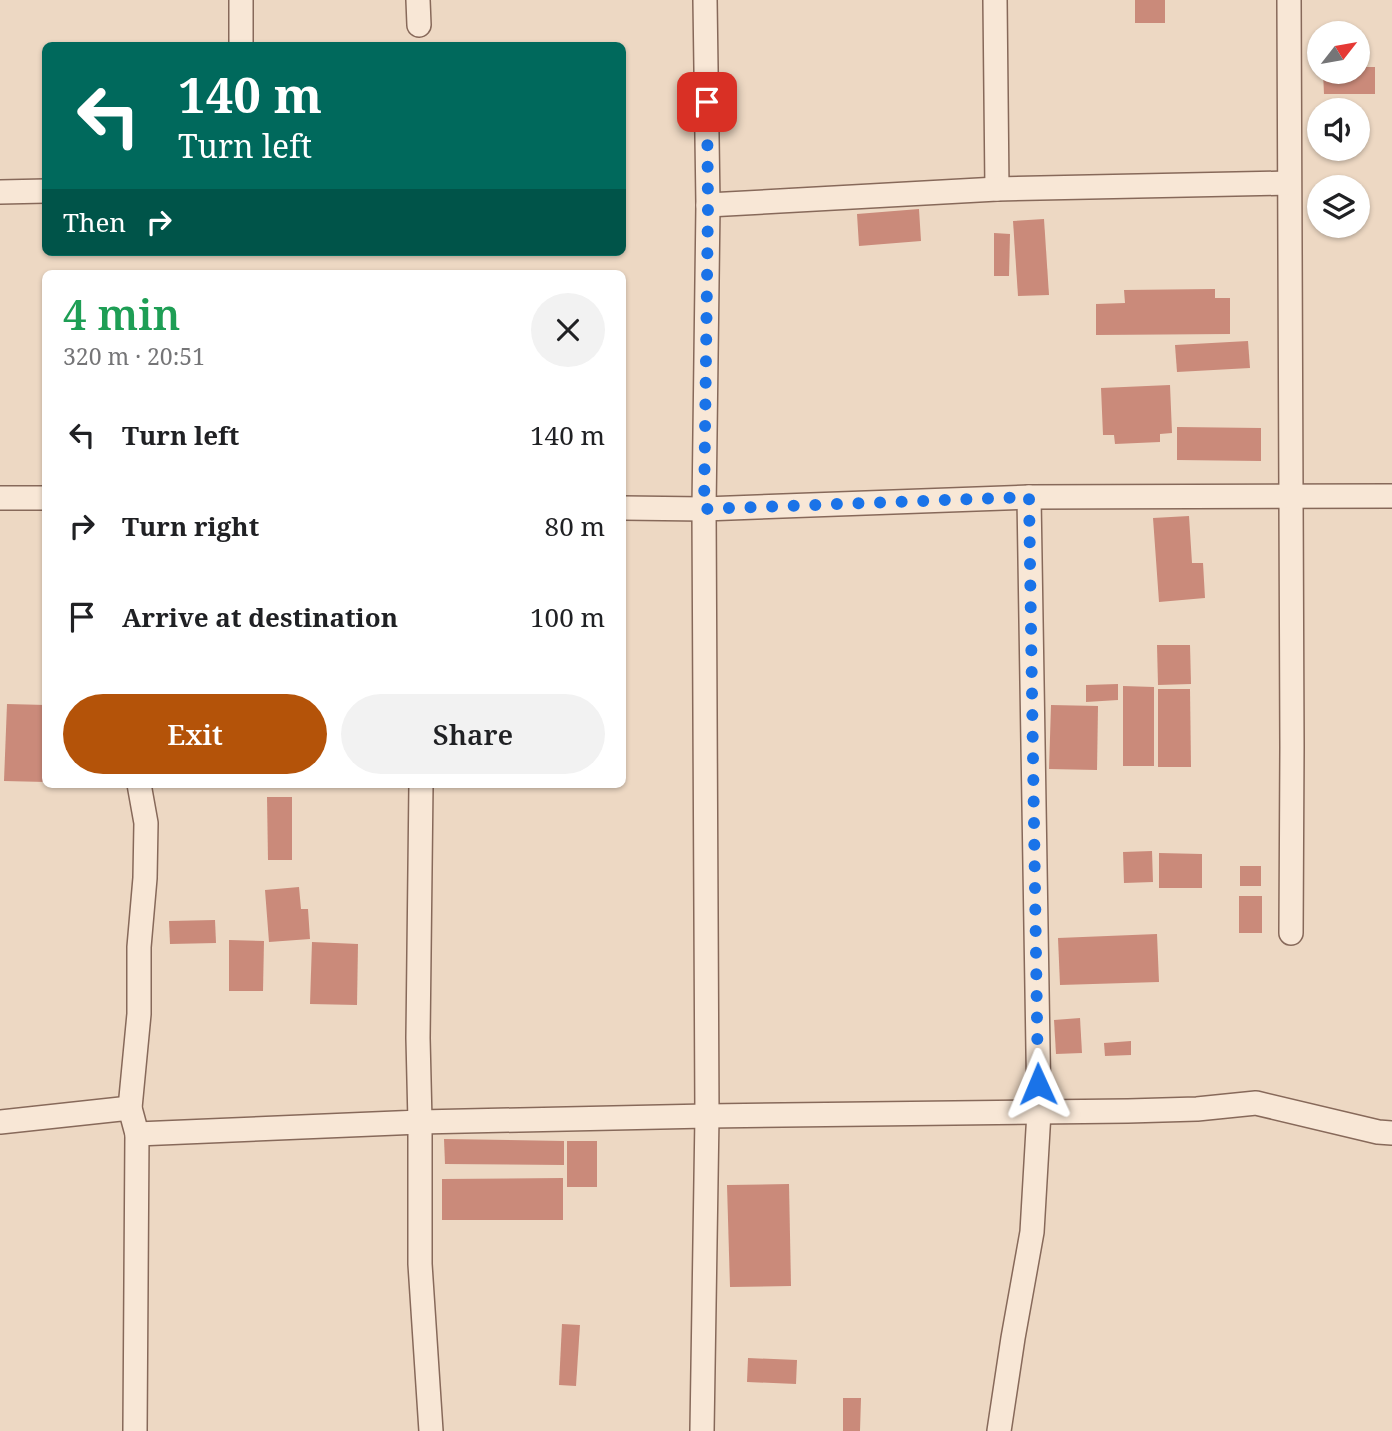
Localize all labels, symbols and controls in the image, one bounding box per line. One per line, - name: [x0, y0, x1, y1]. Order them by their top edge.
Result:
- north arrow: [1307, 21, 1370, 84]
- map controls: [1307, 21, 1370, 238]
- text: 140 m: [178, 61, 322, 127]
- icon: left: [63, 70, 154, 161]
- pin: [677, 72, 737, 132]
- icon: arrive: [688, 83, 726, 121]
- button: sound: [1307, 98, 1370, 161]
- text: Turn left: [178, 124, 312, 167]
- button: layers: [1307, 175, 1370, 238]
- icon: right: [140, 203, 178, 241]
- text: Then: [63, 204, 126, 240]
- text: 4 min: [63, 285, 180, 342]
- button: close: [531, 293, 605, 367]
- text: 320 m · 20:51: [63, 340, 205, 372]
- icon: left: [63, 416, 101, 454]
- text: Turn left: [122, 417, 239, 453]
- text: 140 m: [530, 417, 605, 453]
- icon: right: [63, 507, 101, 545]
- text: Turn right: [122, 508, 259, 544]
- text: 80 m: [545, 508, 605, 544]
- icon: arrive: [63, 598, 101, 636]
- text: Arrive at destination: [122, 599, 398, 635]
- text: 100 m: [530, 599, 605, 635]
- button: Exit: [63, 694, 327, 774]
- button: Share: [341, 694, 605, 774]
- position arrow: [1001, 1047, 1075, 1121]

